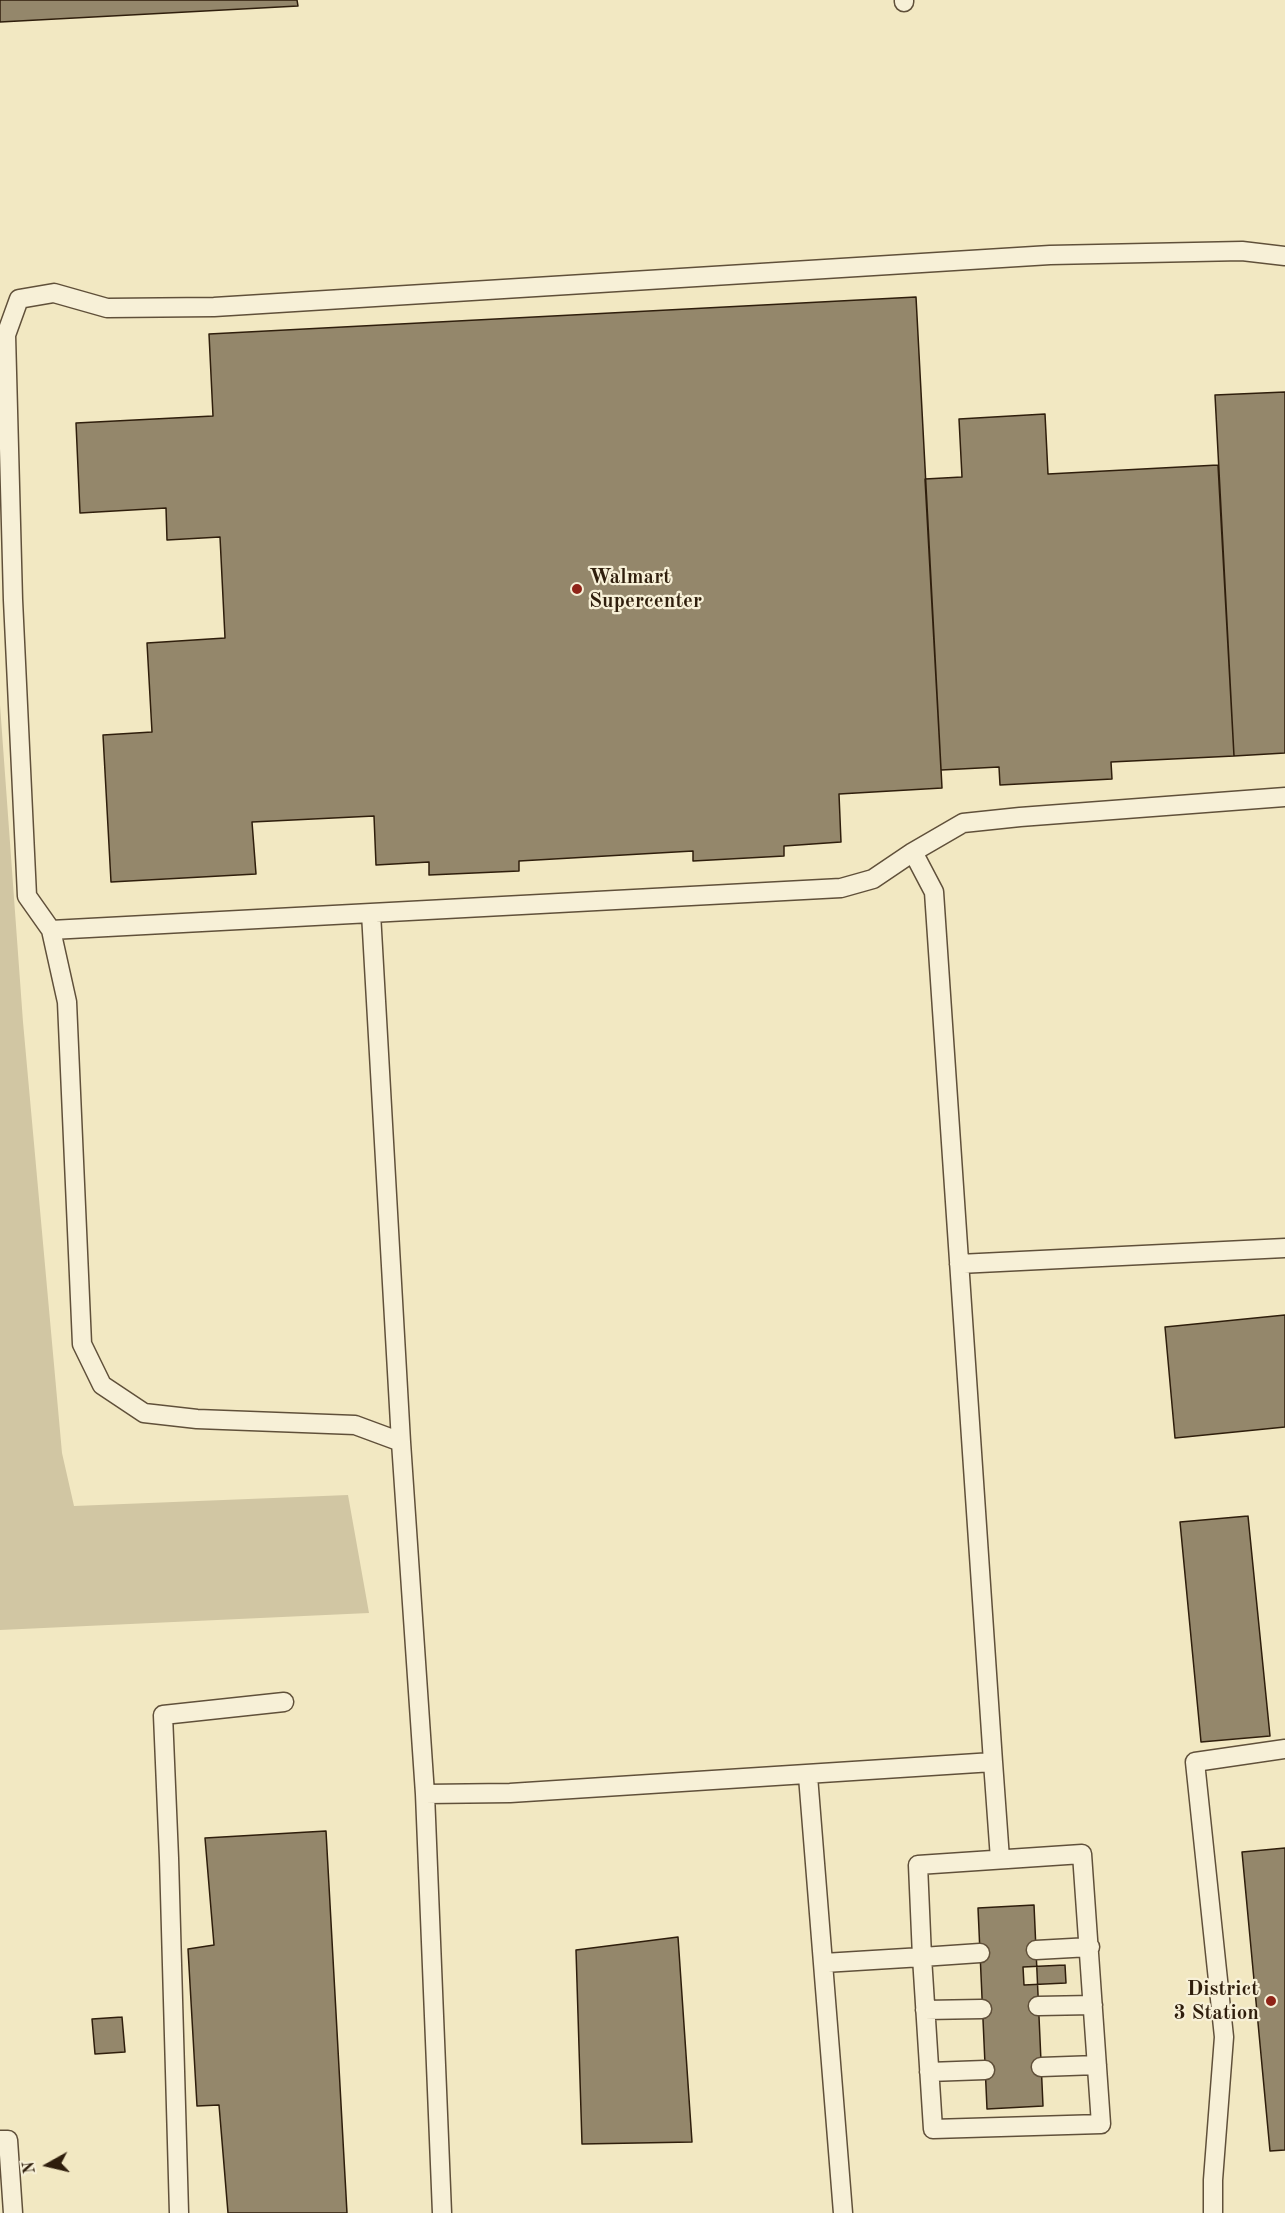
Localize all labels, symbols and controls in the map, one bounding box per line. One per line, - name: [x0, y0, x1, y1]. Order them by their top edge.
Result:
- place label: Walmart Supercenter: [589, 564, 702, 614]
- marker: Walmart Supercenter: [570, 582, 584, 596]
- place label: District 3 Station: [1173, 1976, 1259, 2026]
- marker: District 3 Station: [1264, 1994, 1278, 2008]
- north arrow: [18, 2135, 78, 2195]
- text: N: [21, 2160, 39, 2175]

